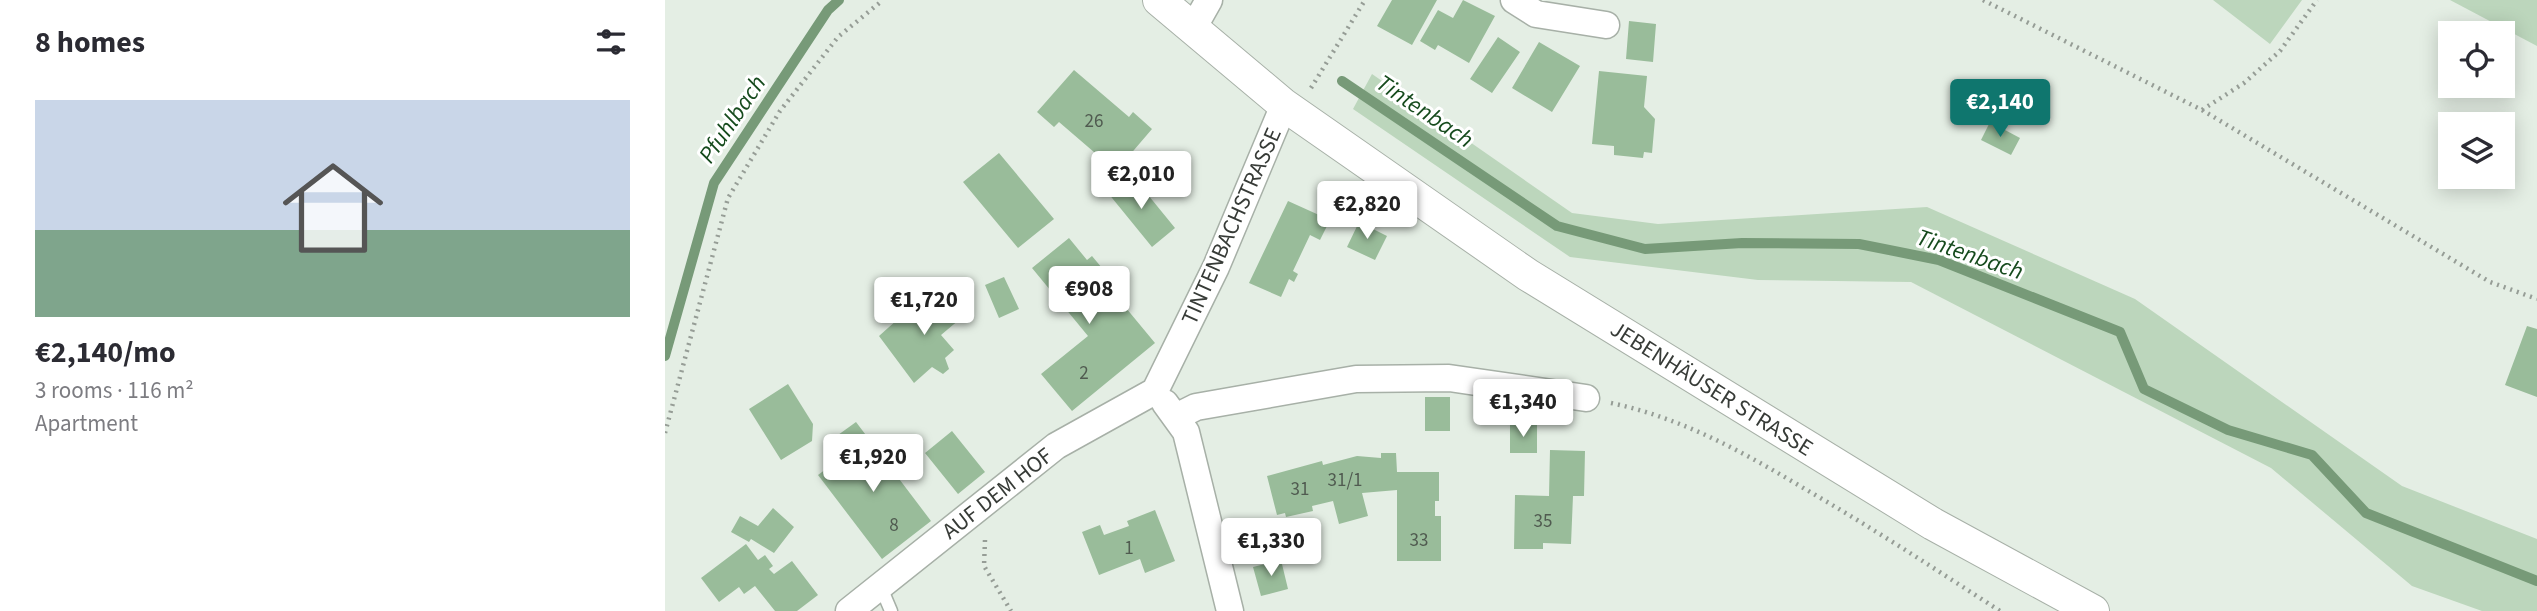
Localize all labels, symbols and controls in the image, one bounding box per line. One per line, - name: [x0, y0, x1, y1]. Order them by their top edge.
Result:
- text: 8 homes: [35, 21, 145, 64]
- map controls: [2438, 21, 2515, 189]
- button: locate: [2438, 21, 2515, 98]
- icon: filters: [592, 23, 630, 61]
- water label: Tintenbach: [1369, 66, 1480, 157]
- water label: Pfuhlbach: [690, 68, 775, 170]
- pin: €2,140: [1943, 80, 2057, 139]
- text: €2,140: [1966, 85, 2034, 118]
- house number: 26: [1085, 108, 1103, 135]
- button: layers: [2438, 112, 2515, 189]
- street label: TINTENBACHSTRASSE: [1173, 122, 1290, 330]
- icon: home: [270, 145, 396, 271]
- pin: €2,010: [1084, 152, 1198, 211]
- text: €2,010: [1107, 157, 1175, 190]
- pin: €2,820: [1310, 182, 1424, 241]
- text: €2,820: [1333, 187, 1401, 220]
- water label: Tintenbach: [1912, 220, 2028, 289]
- pin: €908: [1048, 266, 1130, 326]
- text: €908: [1065, 272, 1113, 305]
- pin: €1,720: [867, 278, 981, 337]
- text: €1,720: [890, 283, 958, 316]
- street label: JEBENHÄUSER STRASSE: [1604, 313, 1820, 464]
- text: €2,140/mo: [35, 331, 176, 374]
- house number: 2: [1079, 360, 1089, 387]
- text: 3 rooms · 116 m²: [35, 374, 194, 407]
- pin: €1,340: [1466, 380, 1580, 439]
- text: €1,340: [1489, 385, 1557, 418]
- text: Apartment: [35, 407, 138, 440]
- pin: €1,920: [816, 434, 930, 494]
- text: €1,920: [839, 440, 907, 473]
- street label: AUF DEM HOF: [935, 440, 1060, 547]
- house number: 31/1: [1328, 467, 1362, 494]
- house number: 31: [1291, 476, 1309, 503]
- house number: 35: [1534, 508, 1552, 535]
- house number: 8: [889, 512, 899, 539]
- pin: €1,330: [1214, 518, 1328, 578]
- text: €1,330: [1237, 524, 1305, 557]
- house number: 33: [1410, 527, 1428, 554]
- house number: 1: [1124, 535, 1134, 562]

